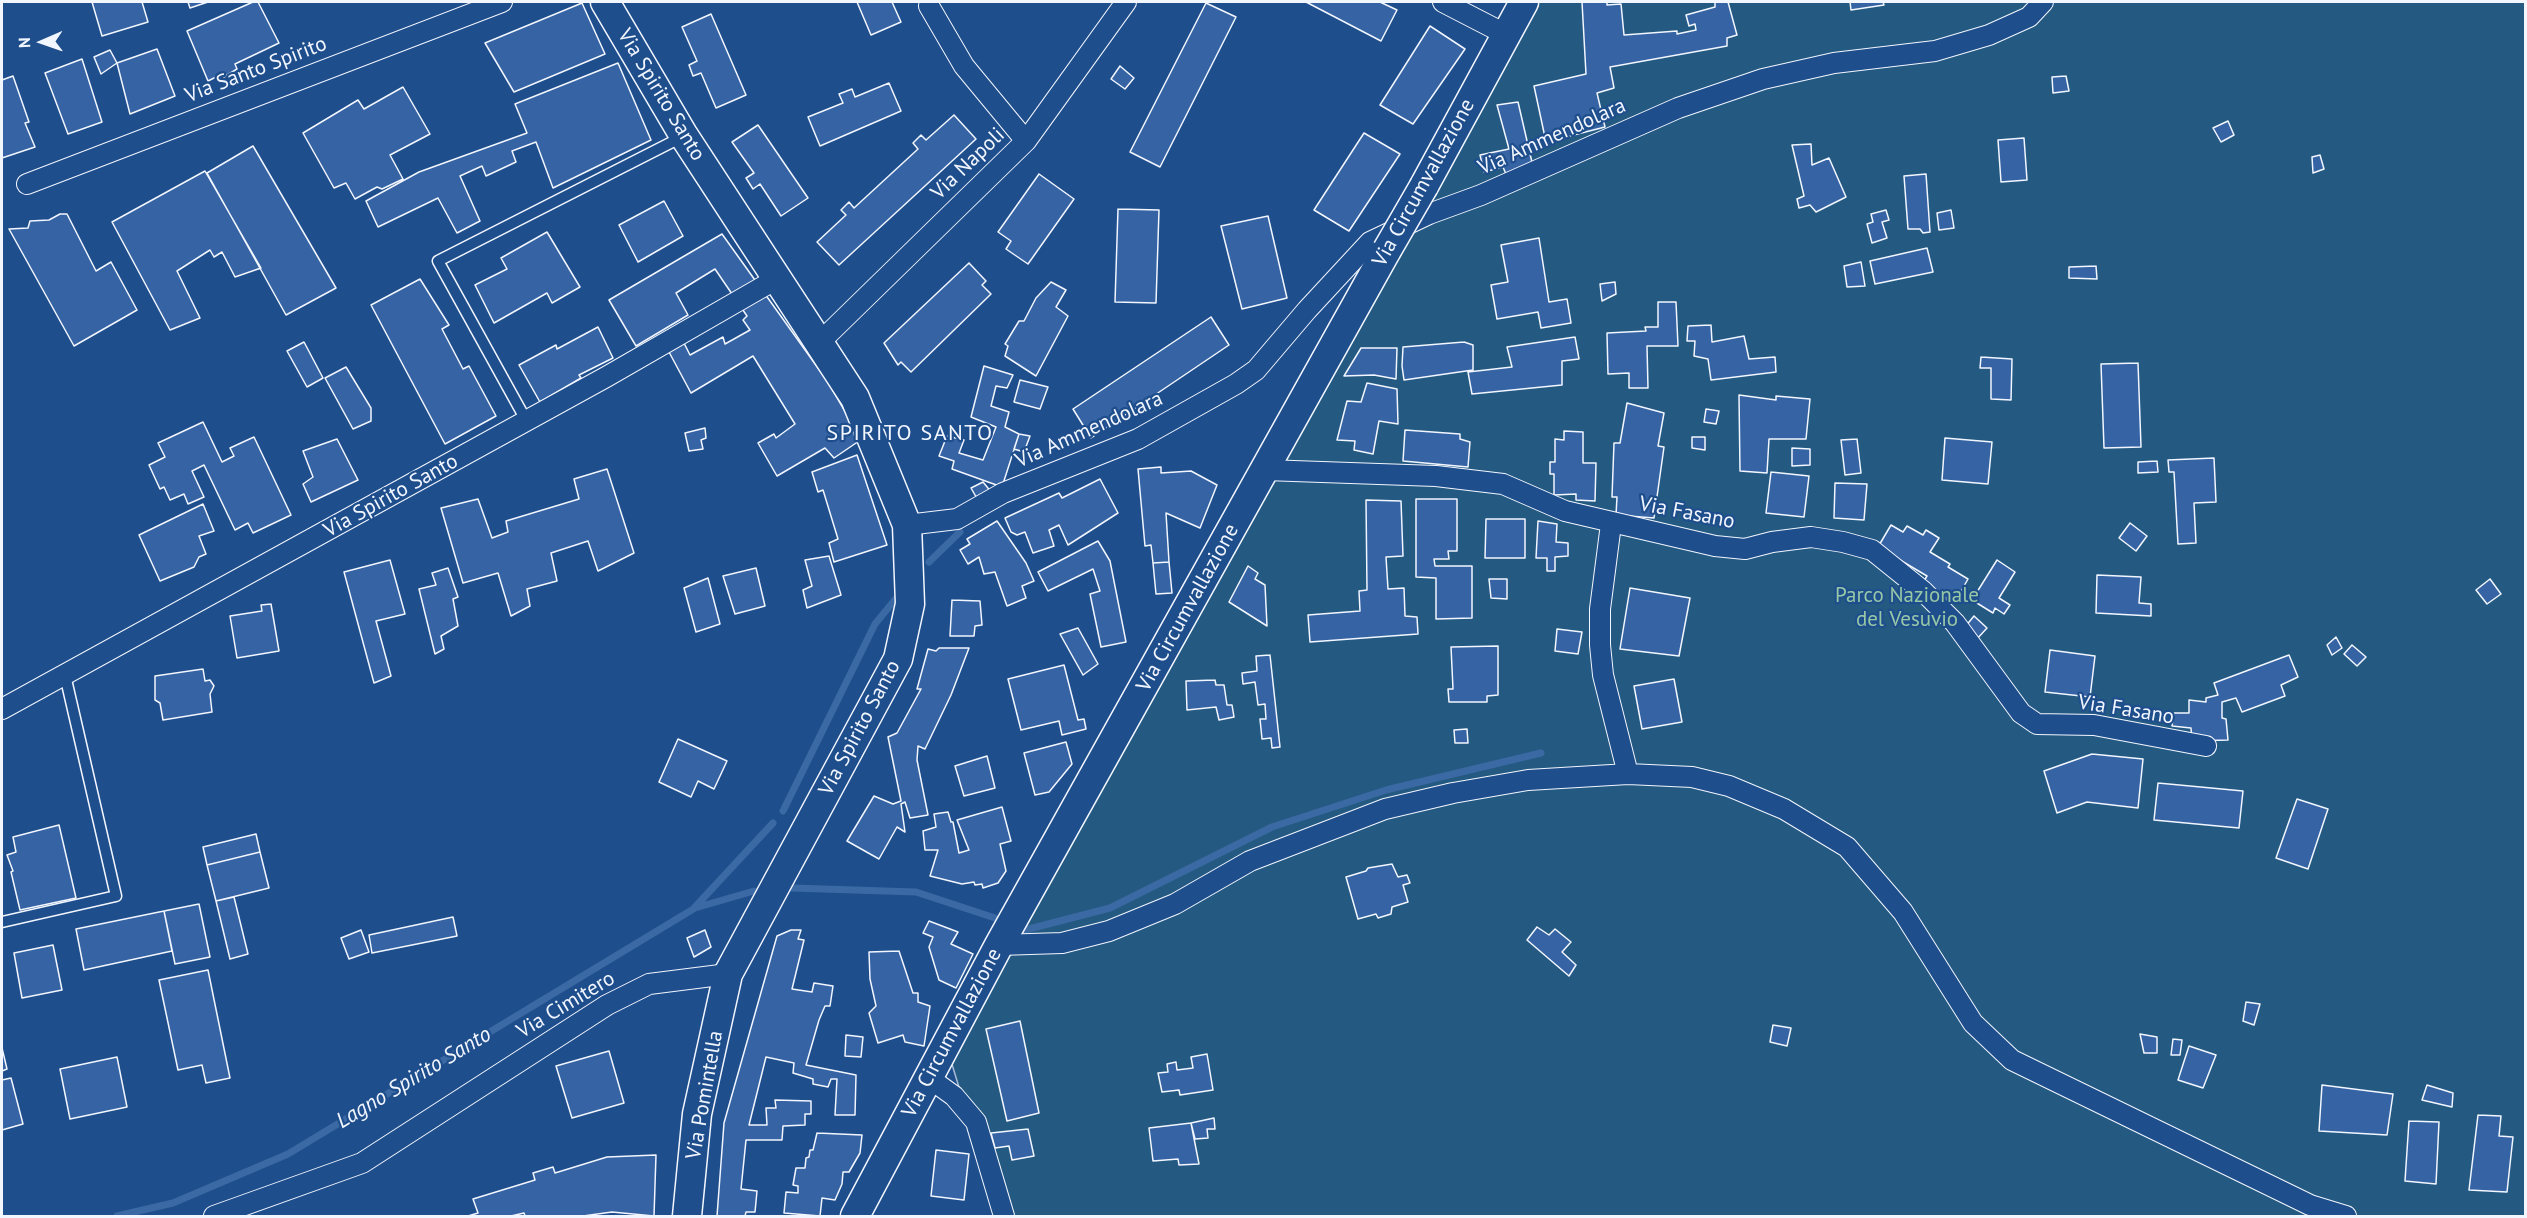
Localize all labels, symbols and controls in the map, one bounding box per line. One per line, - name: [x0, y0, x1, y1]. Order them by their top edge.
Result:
- north arrow: [12, 12, 72, 72]
- street label: Via Spirito Santo: [612, 24, 710, 166]
- street label: Via Santo Spirito: [182, 31, 330, 109]
- text: N: [14, 37, 34, 48]
- street label: Via Ammendolara: [1474, 93, 1630, 181]
- street label: Via Circumvallazione: [1367, 95, 1481, 271]
- street label: Via Napoli: [926, 123, 1010, 205]
- street label: Via Ammendolara: [1011, 386, 1167, 474]
- district label: SPIRITO SANTO: [826, 421, 994, 447]
- street label: Via Spirito Santo: [320, 449, 462, 543]
- street label: Via Fasano: [1637, 491, 1737, 535]
- street label: Via Circumvallazione: [1131, 520, 1245, 696]
- park label: Parco Nazionale del Vesuvio: [1835, 583, 1979, 633]
- street label: Via Spirito Santo: [814, 656, 906, 800]
- street label: Via Fasano: [2076, 690, 2176, 730]
- street label: Via Circumvallazione: [897, 944, 1007, 1122]
- street label: Via Cimitero: [512, 966, 620, 1044]
- water label: Lagno Spirito Santo: [332, 1021, 496, 1135]
- street label: Via Pomintella: [681, 1029, 729, 1161]

